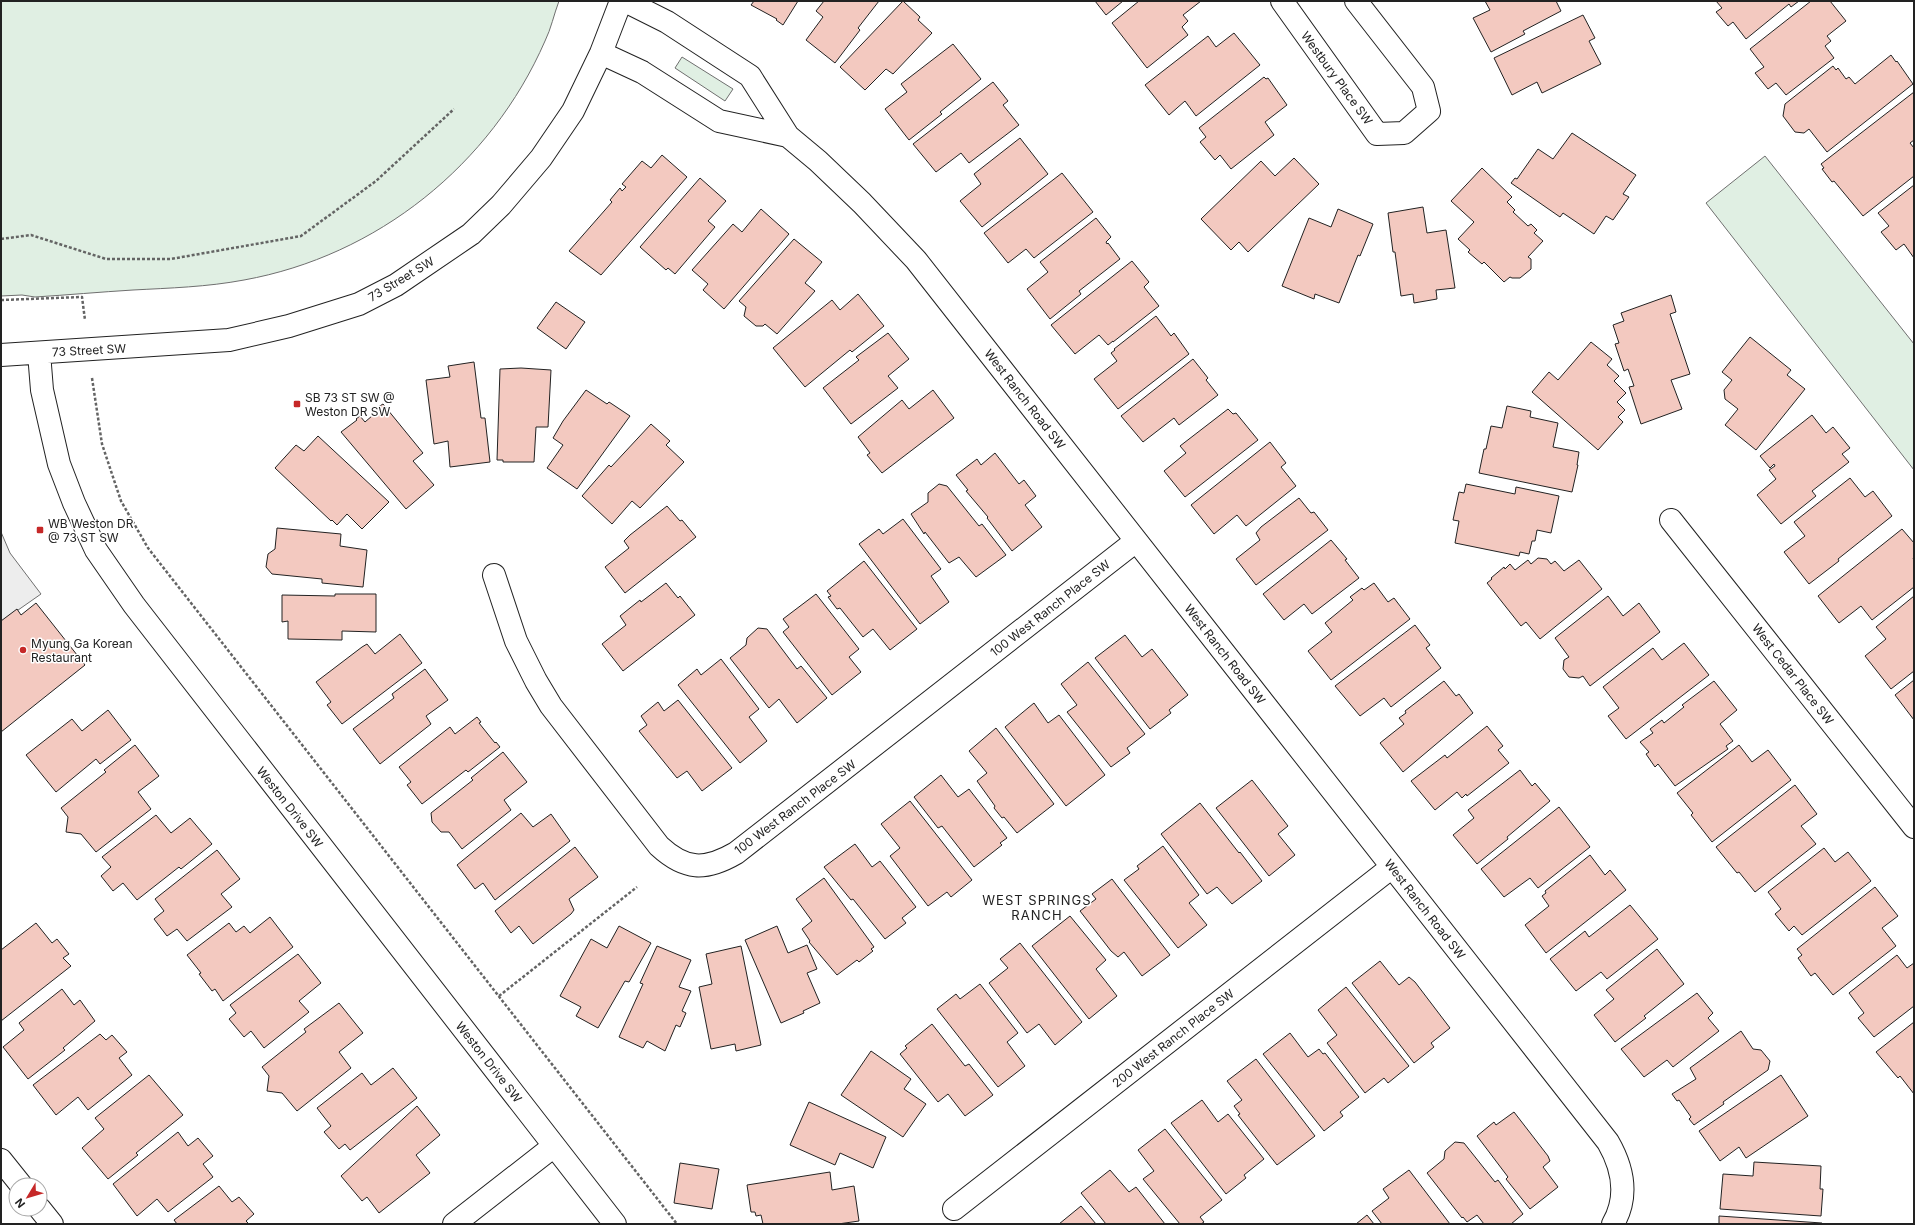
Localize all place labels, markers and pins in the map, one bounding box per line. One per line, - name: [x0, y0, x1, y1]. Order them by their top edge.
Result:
- place label: SB 73 ST SW @ Weston DR SW: [305, 390, 395, 419]
- marker: SB 73 ST SW @ Weston DR SW: [292, 399, 302, 409]
- place label: WB Weston DR @ 73 ST SW: [48, 516, 134, 545]
- marker: WB Weston DR @ 73 ST SW: [35, 525, 45, 535]
- place label: Myung Ga Korean Restaurant: [31, 636, 133, 665]
- marker: Myung Ga Korean Restaurant: [18, 645, 28, 655]

